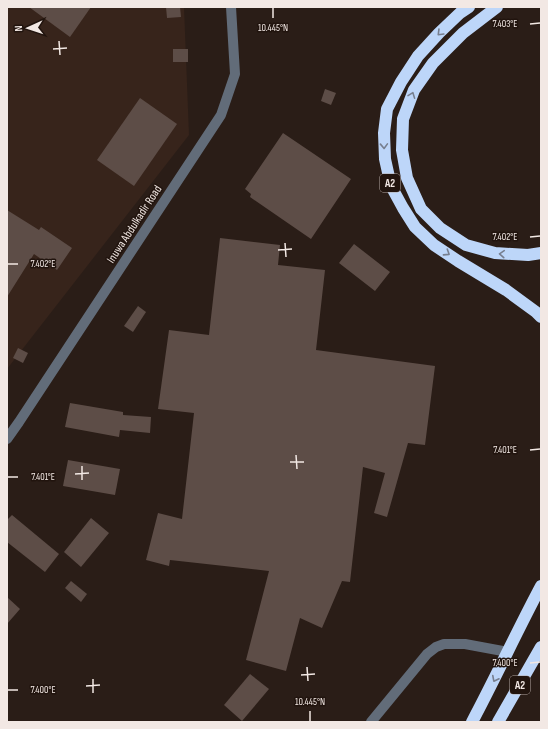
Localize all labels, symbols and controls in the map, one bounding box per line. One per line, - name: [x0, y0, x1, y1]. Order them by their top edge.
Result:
- north arrow: [8, 8, 48, 48]
- text: 7.403°E: [493, 18, 517, 30]
- text: 10.445°N: [258, 22, 288, 34]
- text: N: [12, 25, 25, 32]
- one-way arrow: [437, 28, 445, 36]
- one-way arrow: [408, 92, 416, 99]
- one-way arrow: [380, 143, 388, 149]
- road number: A2: [380, 174, 400, 192]
- street label: Inuwa Abdulkadir Road: [104, 182, 165, 266]
- text: 7.402°E: [493, 231, 517, 243]
- one-way arrow: [443, 249, 450, 256]
- one-way arrow: [499, 249, 505, 258]
- text: 7.402°E: [31, 258, 55, 270]
- text: 7.401°E: [493, 444, 517, 456]
- text: 7.401°E: [31, 471, 55, 483]
- text: 7.400°E: [492, 657, 518, 669]
- one-way arrow: [492, 675, 499, 683]
- road number: A2: [510, 676, 530, 694]
- text: 7.400°E: [30, 684, 56, 696]
- text: 10.445°N: [295, 696, 325, 708]

